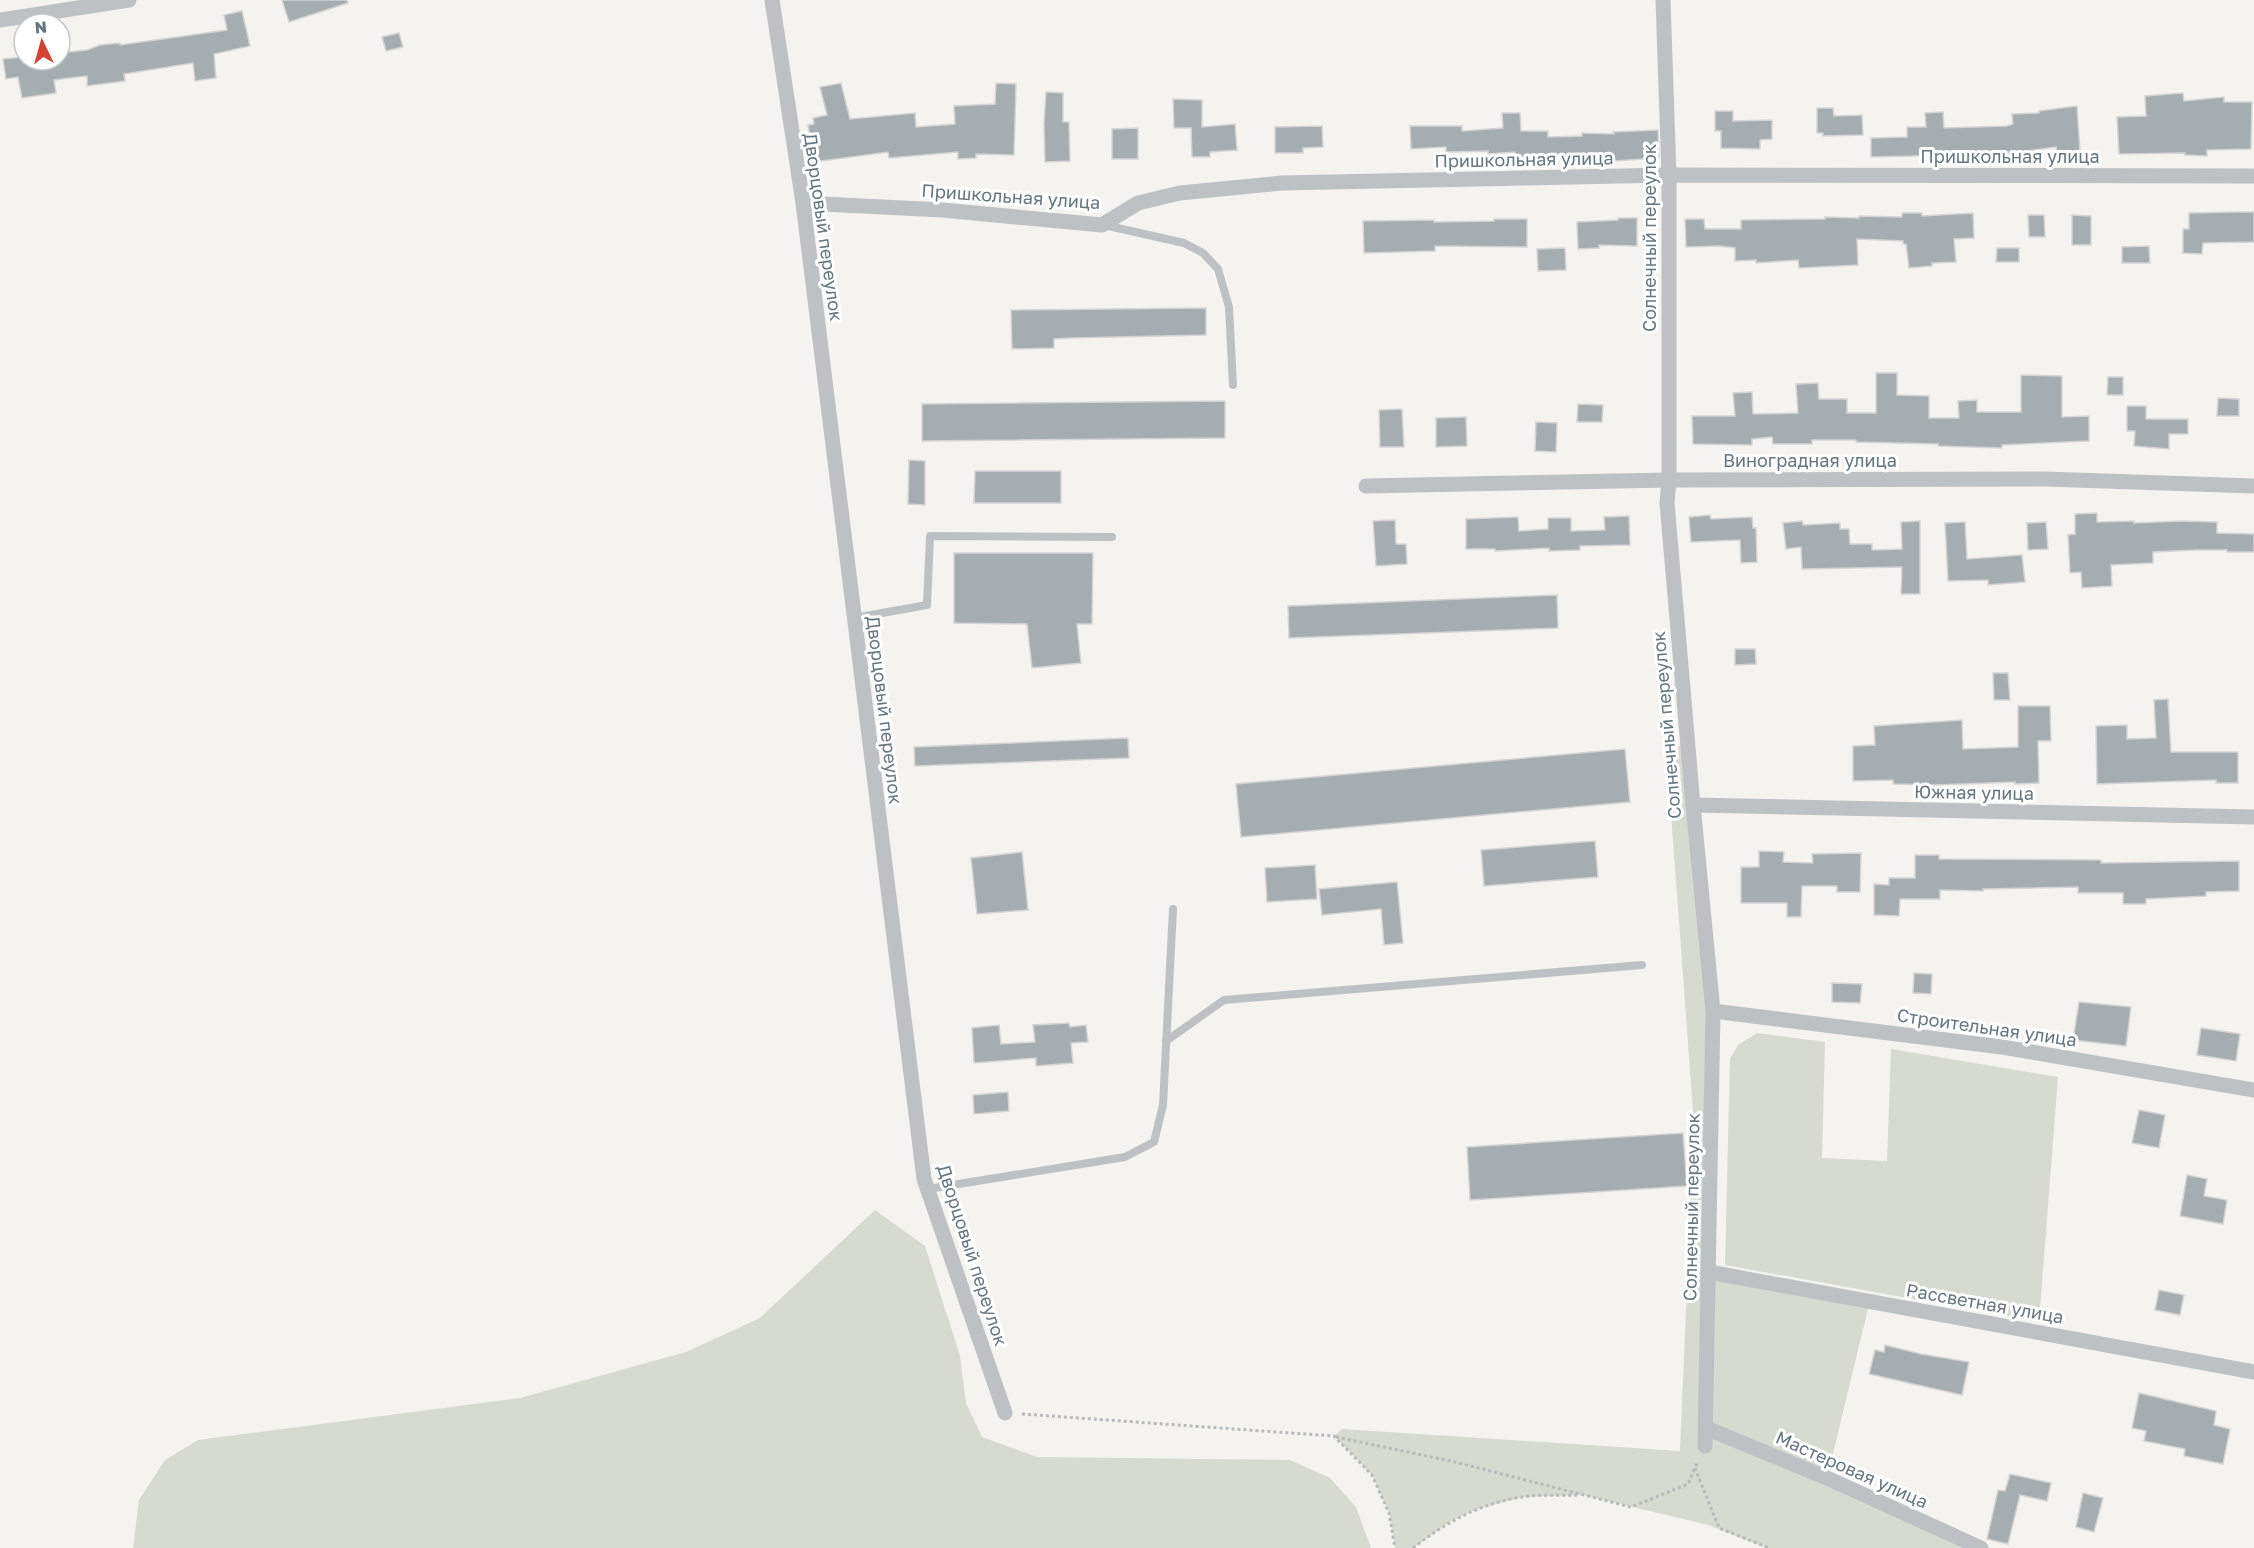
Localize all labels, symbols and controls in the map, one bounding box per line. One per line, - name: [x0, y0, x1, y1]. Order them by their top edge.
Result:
- north arrow: [12, 12, 72, 72]
- text: N: [34, 17, 48, 38]
- street label: Дворцовый переулок: [800, 132, 848, 322]
- street label: Солнечный переулок: [1638, 144, 1660, 332]
- street label: Пришкольная улица: [1920, 145, 2100, 167]
- street label: Пришкольная улица: [1434, 146, 1614, 172]
- street label: Пришкольная улица: [921, 179, 1101, 213]
- street label: Виноградная улица: [1723, 449, 1897, 471]
- street label: Дворцовый переулок: [863, 614, 907, 806]
- street label: Солнечный переулок: [1647, 630, 1685, 820]
- street label: Южная улица: [1914, 780, 2034, 804]
- street label: Строительная улица: [1896, 1003, 2078, 1051]
- street label: Солнечный переулок: [1678, 1113, 1704, 1301]
- street label: Дворцовый переулок: [933, 1161, 1013, 1349]
- street label: Рассветная улица: [1905, 1278, 2065, 1328]
- street label: Мастеровая улица: [1773, 1426, 1931, 1512]

